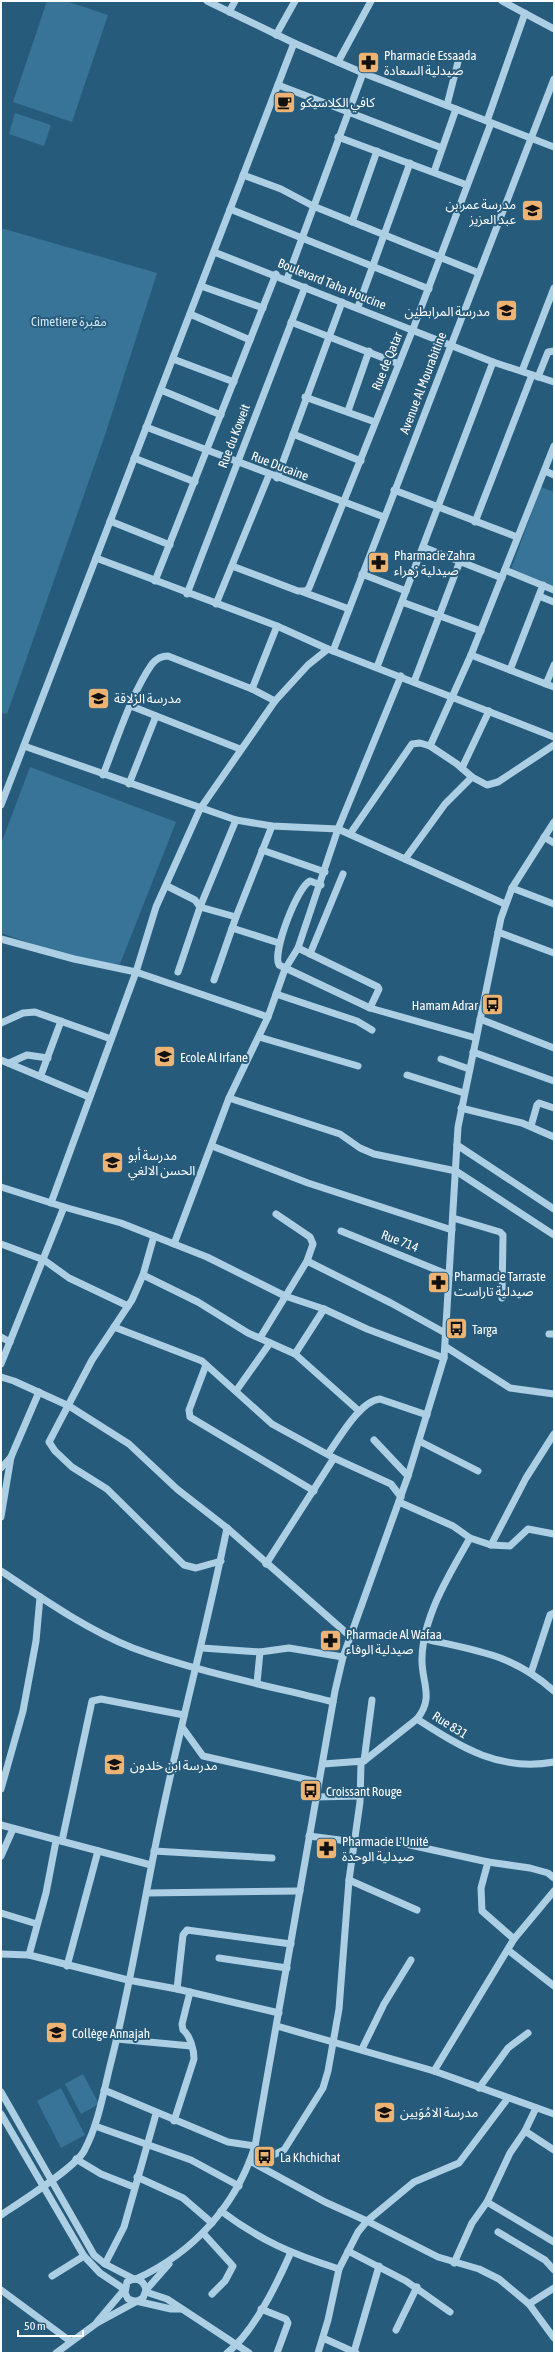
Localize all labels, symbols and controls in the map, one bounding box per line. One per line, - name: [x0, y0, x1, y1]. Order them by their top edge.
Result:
- place label: Pharmacie Essaada صيدلية السعادة: [384, 48, 476, 78]
- pharmacy icon: Pharmacie Essaada صيدلية السعادة: [356, 49, 382, 75]
- cafe icon: كافي الكلاسيكو: [272, 89, 298, 115]
- place label: كافي الكلاسيكو: [300, 95, 376, 113]
- place label: مدرسة عمر بن عبد العزيز: [446, 197, 516, 227]
- school or university icon: مدرسة عمر بن عبد العزيز: [519, 198, 545, 224]
- street label: Boulevard Taha Houcine: [276, 255, 388, 313]
- school or university icon: مدرسة المرابطين: [493, 298, 519, 324]
- place label: مدرسة المرابطين: [405, 304, 490, 320]
- park label: Cimetiere مقبرة: [31, 314, 107, 329]
- street label: Rue de Qatar: [369, 329, 406, 392]
- street label: Avenue Al Mourabitine: [397, 330, 449, 436]
- street label: Rue du Koweit: [215, 402, 253, 470]
- street label: Rue Ducaine: [249, 448, 311, 484]
- place label: Pharmacie Zahra صيدلية زهراء: [394, 548, 475, 578]
- pharmacy icon: Pharmacie Zahra صيدلية زهراء: [366, 549, 392, 575]
- school or university icon: مدرسة الزلاقة: [86, 685, 112, 711]
- place label: مدرسة الزلاقة: [114, 691, 182, 706]
- bus stop icon: Hamam Adrar: [480, 992, 506, 1018]
- place label: Hamam Adrar: [412, 998, 478, 1013]
- school or university icon: Ecole Al Irfane: [151, 1044, 177, 1070]
- place label: Ecole Al Irfane: [180, 1050, 248, 1065]
- place label: مدرسة أبو الحسن الالغي: [128, 1147, 195, 1181]
- school or university icon: مدرسة أبو الحسن الالغي: [99, 1149, 125, 1175]
- street label: Rue 714: [379, 1227, 421, 1255]
- place label: Pharmacie Tarraste صيدلية تاراست: [454, 1269, 546, 1299]
- pharmacy icon: Pharmacie Tarraste صيدلية تاراست: [426, 1270, 452, 1296]
- bus stop icon: Targa: [443, 1316, 469, 1342]
- place label: Targa: [472, 1322, 498, 1337]
- place label: Pharmacie Al Wafaa صيدلية الوفاء: [346, 1627, 442, 1657]
- pharmacy icon: Pharmacie Al Wafaa صيدلية الوفاء: [317, 1628, 343, 1654]
- street label: Rue 831: [430, 1708, 470, 1742]
- school or university icon: مدرسة ابن خلدون: [101, 1752, 127, 1778]
- place label: مدرسة ابن خلدون: [130, 1758, 218, 1774]
- bus stop icon: Croissant Rouge: [298, 1778, 324, 1804]
- place label: Croissant Rouge: [326, 1784, 402, 1799]
- place label: Pharmacie L'Unité صيدلية الوحدة: [342, 1834, 429, 1864]
- pharmacy icon: Pharmacie L'Unité صيدلية الوحدة: [314, 1835, 340, 1861]
- school or university icon: Collège Annajah: [43, 2020, 69, 2046]
- place label: Collège Annajah: [72, 2026, 150, 2041]
- school or university icon: مدرسة الامُوَيين: [372, 2099, 398, 2125]
- place label: مدرسة الامُوَيين: [400, 2105, 478, 2121]
- bus stop icon: La Khchichat: [251, 2144, 277, 2170]
- place label: La Khchichat: [280, 2150, 341, 2165]
- scale bar: [18, 2312, 83, 2338]
- text: 50 m: [24, 2319, 46, 2333]

